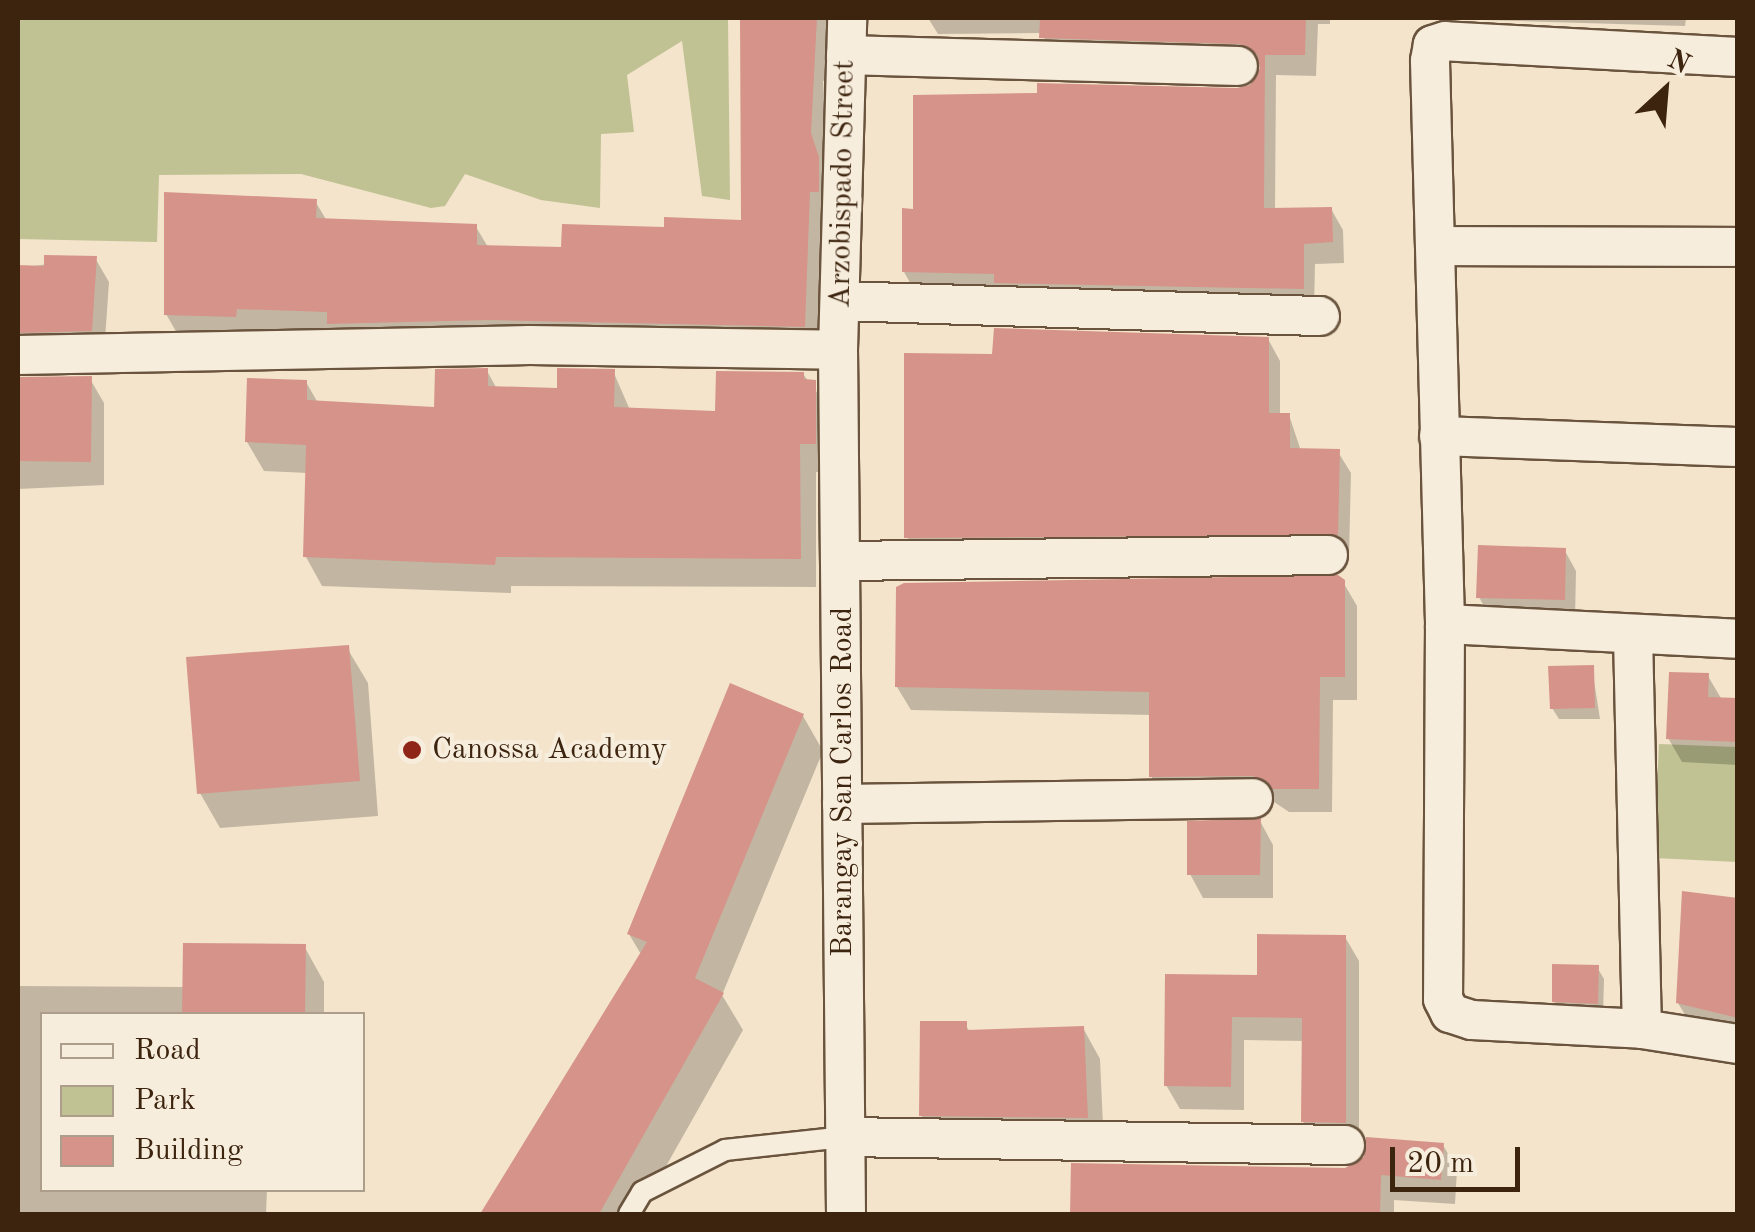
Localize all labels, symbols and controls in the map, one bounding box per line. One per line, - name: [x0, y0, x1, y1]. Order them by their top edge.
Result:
- north arrow: [1615, 40, 1715, 140]
- text: N: [1662, 46, 1694, 80]
- street label: Arzobispado Street: [823, 59, 863, 309]
- street label: Barangay San Carlos Road: [825, 607, 861, 957]
- place label: Canossa Academy: [432, 732, 667, 768]
- marker: Canossa Academy: [401, 739, 423, 761]
- legend: [40, 1012, 365, 1192]
- text: Road: [134, 1036, 201, 1066]
- text: Park: [134, 1086, 196, 1116]
- scale bar: [1395, 1127, 1525, 1189]
- text: Building: [134, 1136, 243, 1166]
- text: 20 m: [1407, 1149, 1474, 1179]

